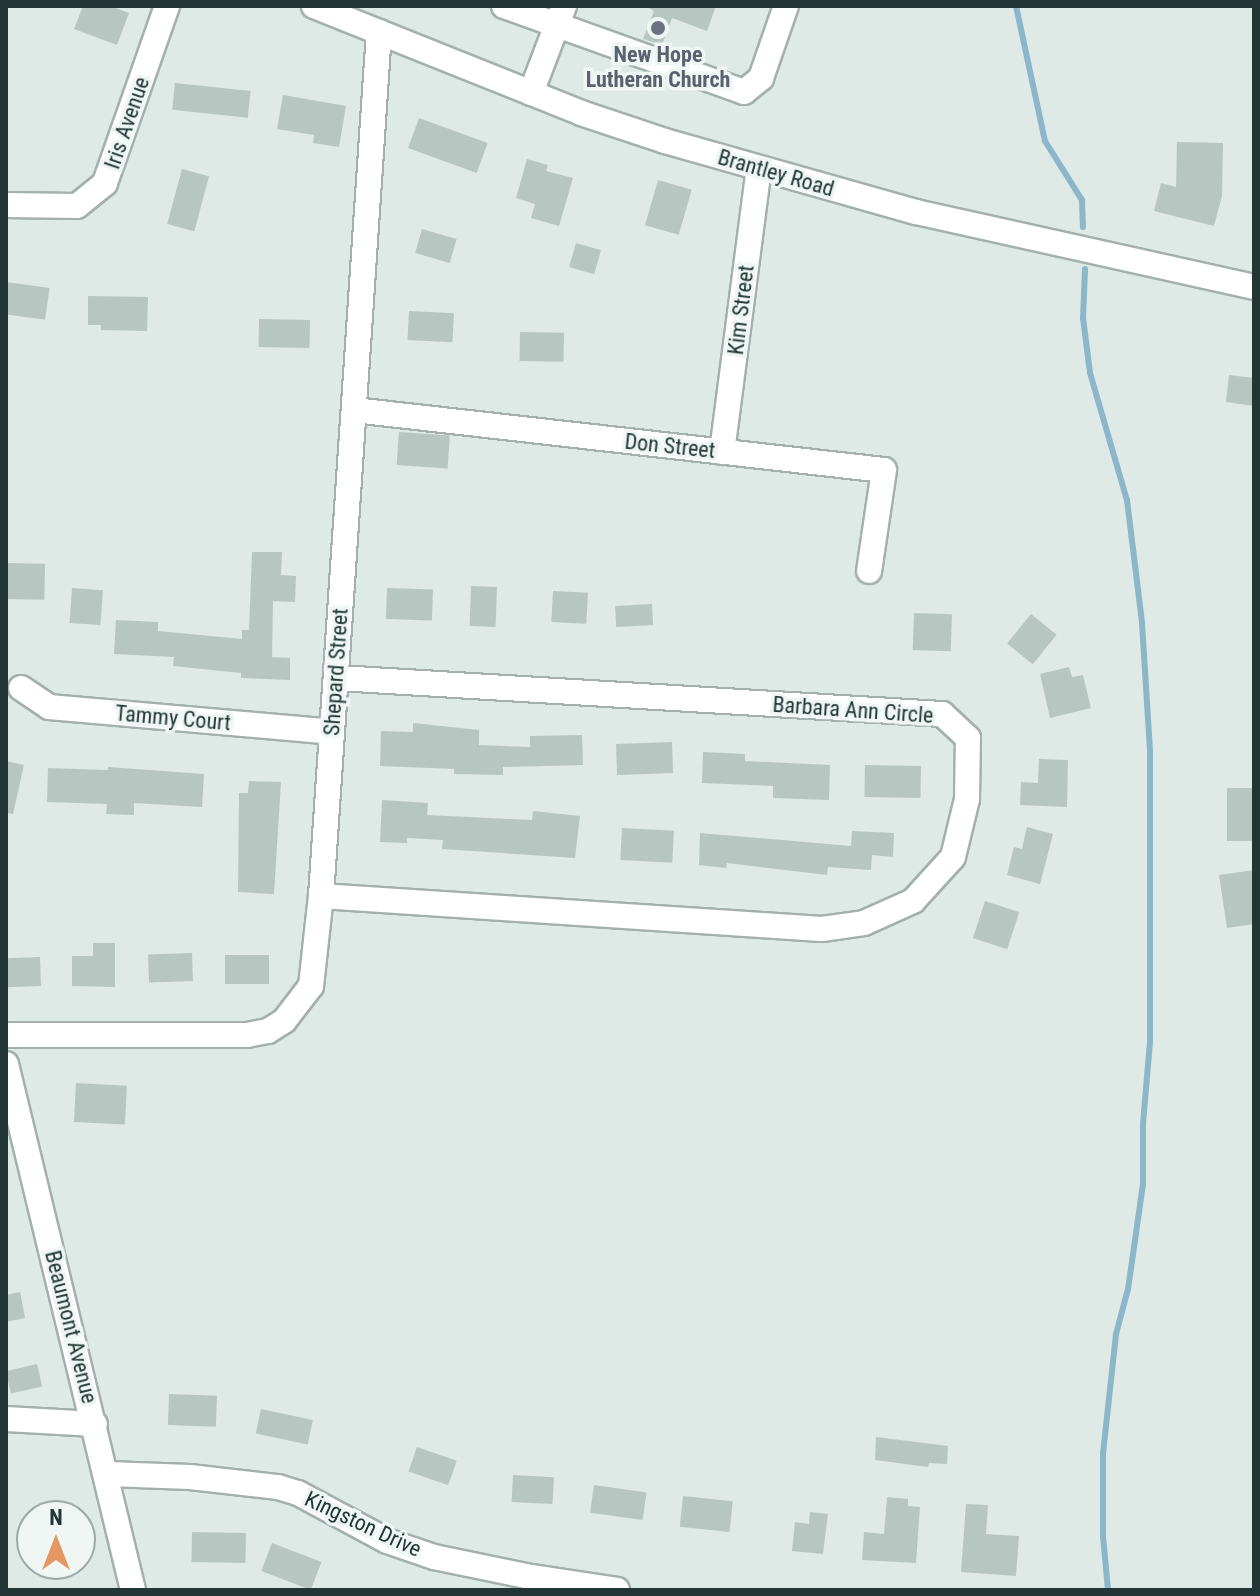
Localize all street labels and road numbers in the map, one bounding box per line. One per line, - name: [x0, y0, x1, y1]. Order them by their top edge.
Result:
- street label: Iris Avenue: [99, 73, 155, 173]
- street label: Brantley Road: [715, 144, 837, 202]
- street label: Kim Street: [722, 264, 760, 356]
- street label: Don Street: [623, 428, 717, 464]
- street label: Shepard Street: [318, 607, 354, 737]
- street label: Barbara Ann Circle: [772, 691, 934, 729]
- street label: Tammy Court: [114, 700, 232, 736]
- street label: Beaumont Avenue: [39, 1248, 103, 1406]
- street label: Kingston Drive: [301, 1486, 425, 1562]

